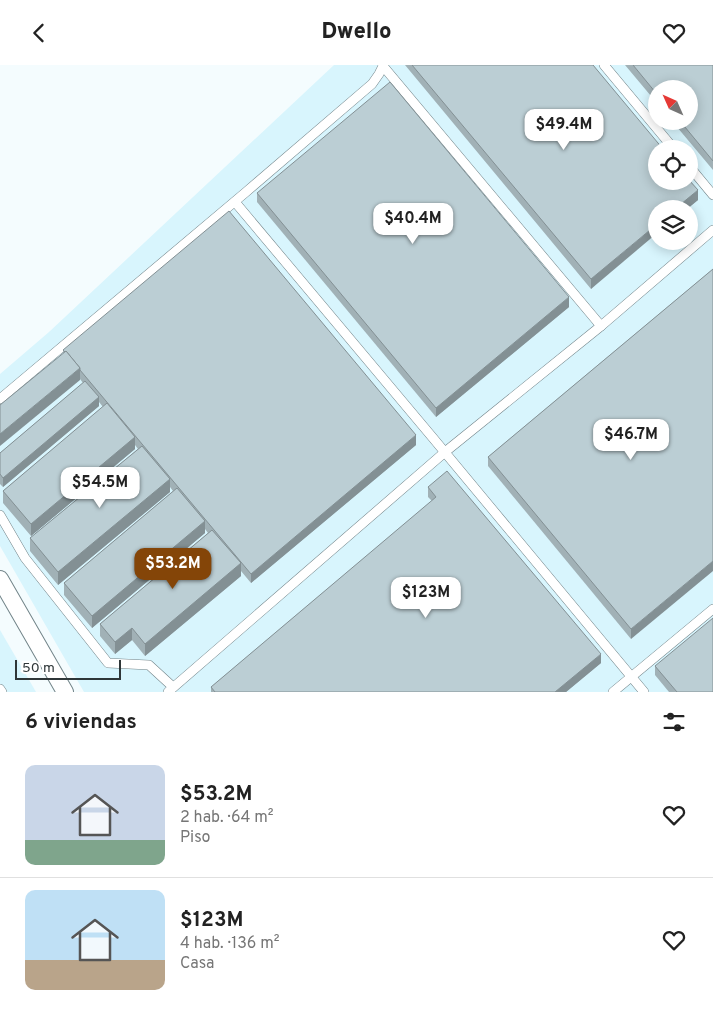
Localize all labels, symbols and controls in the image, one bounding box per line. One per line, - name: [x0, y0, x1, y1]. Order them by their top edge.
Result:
- icon: back: [25, 19, 53, 47]
- text: Dwello: [321, 19, 392, 46]
- icon: heart: [660, 19, 688, 47]
- north arrow: [648, 80, 698, 130]
- map controls: [648, 80, 698, 250]
- pin: $49.4M: [523, 109, 605, 151]
- text: $49.4M: [536, 115, 592, 135]
- button: locate: [648, 140, 698, 190]
- button: layers: [648, 200, 698, 250]
- pin: $40.4M: [372, 203, 454, 245]
- text: $40.4M: [384, 209, 442, 229]
- pin: $46.7M: [590, 419, 672, 461]
- text: $46.7M: [604, 425, 658, 445]
- pin: $54.5M: [59, 467, 141, 509]
- text: $54.5M: [72, 473, 128, 493]
- pin: $53.2M: [132, 547, 214, 590]
- text: $53.2M: [145, 554, 201, 574]
- pin: $123M: [391, 577, 461, 619]
- text: $123M: [402, 583, 450, 603]
- scale bar: [15, 657, 121, 680]
- text: 50 m: [22, 660, 55, 677]
- icon: filters: [660, 708, 688, 736]
- text: 6 viviendas: [25, 709, 137, 736]
- text: $53.2M: [180, 781, 253, 808]
- icon: home: [65, 785, 125, 845]
- icon: heart: [660, 801, 688, 829]
- text: 2 hab. · 64 m²: [180, 808, 274, 828]
- text: Piso: [180, 828, 210, 848]
- text: $123M: [180, 907, 243, 934]
- icon: home: [65, 910, 125, 970]
- icon: heart: [660, 926, 688, 954]
- text: 4 hab. · 136 m²: [180, 934, 279, 954]
- text: Casa: [180, 954, 215, 974]

